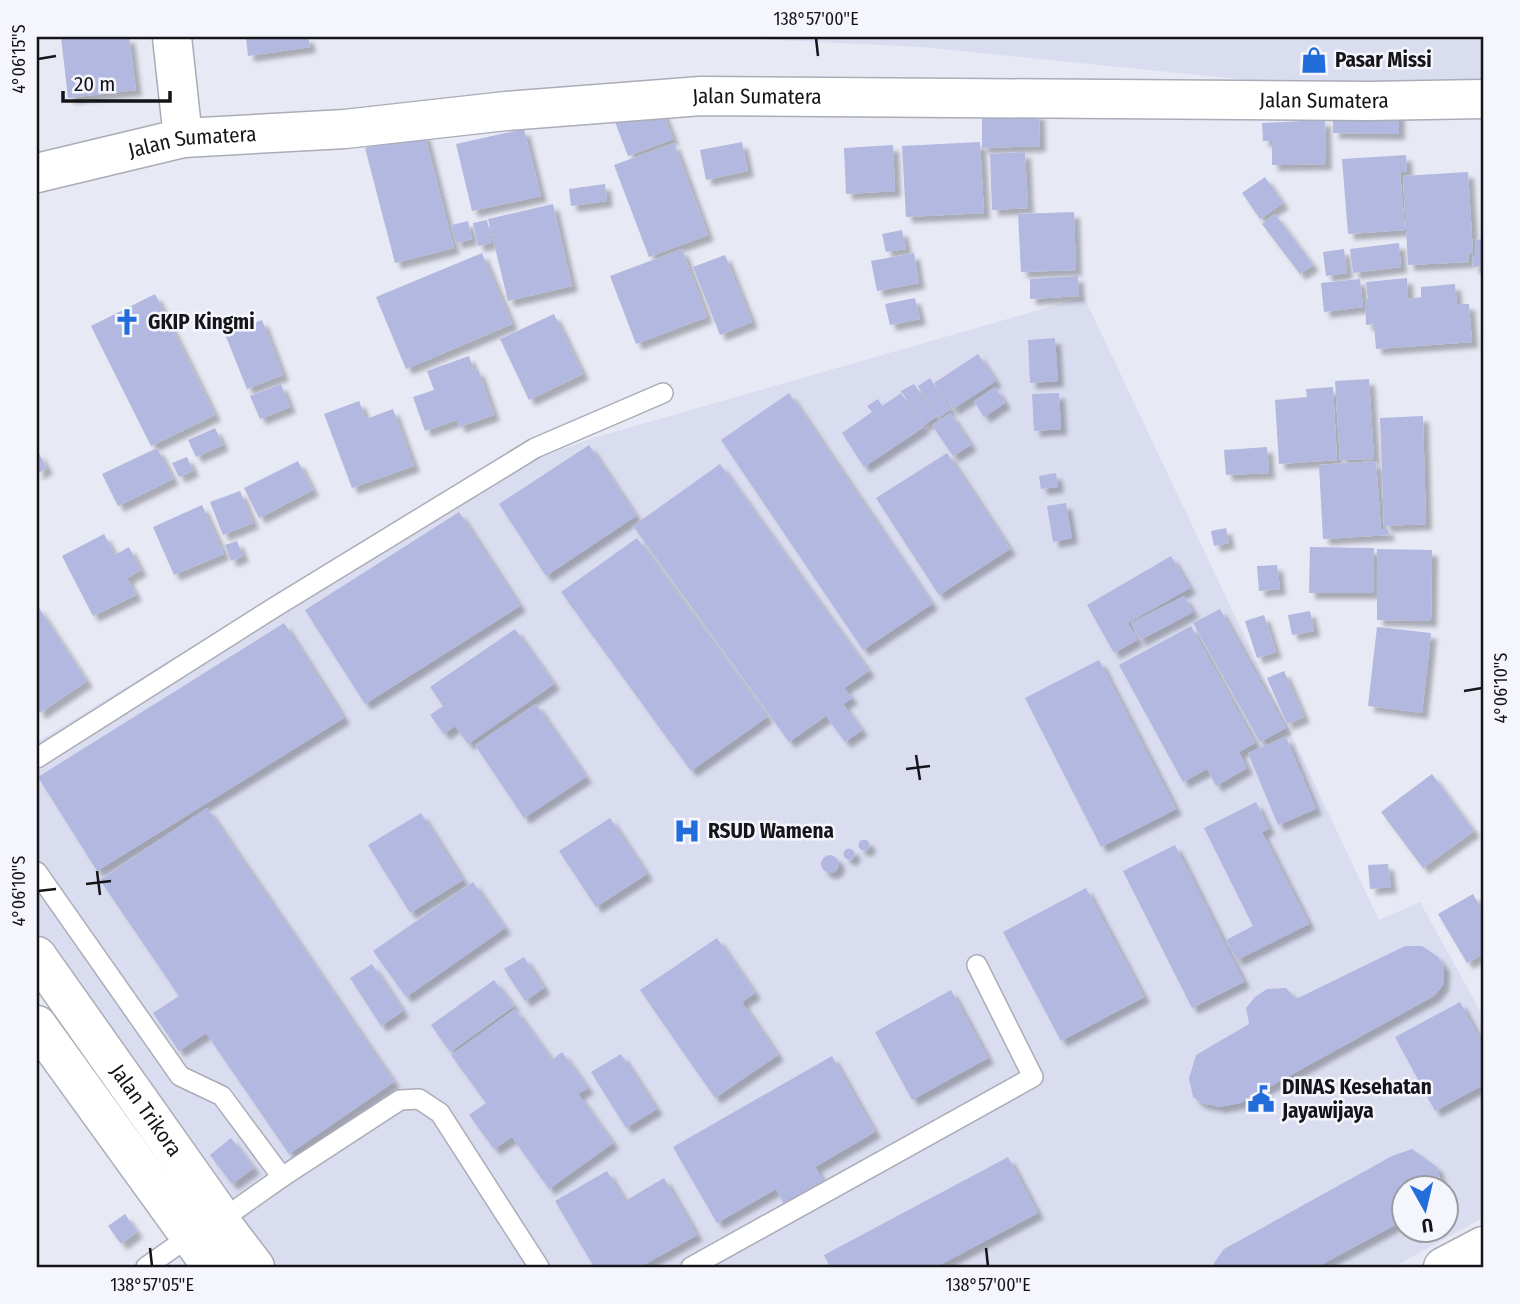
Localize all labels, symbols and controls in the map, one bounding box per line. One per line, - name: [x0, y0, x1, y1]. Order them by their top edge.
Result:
- text: 138°57'00"E: [773, 8, 859, 30]
- text: 4°06'15"S: [8, 24, 30, 94]
- shop icon: Pasar Missi: [1299, 45, 1329, 75]
- place label: Pasar Missi: [1335, 47, 1432, 73]
- scale bar: [63, 60, 170, 104]
- text: 20 m: [74, 71, 115, 97]
- street label: Jalan Sumatera: [691, 83, 822, 110]
- street label: Jalan Sumatera: [1259, 87, 1389, 114]
- street label: Jalan Sumatera: [126, 121, 257, 164]
- church icon: GKIP Kingmi: [112, 307, 142, 337]
- place label: GKIP Kingmi: [148, 309, 255, 335]
- text: 4°06'10"S: [1490, 653, 1512, 723]
- hospital icon: RSUD Wamena: [672, 816, 702, 846]
- place label: RSUD Wamena: [708, 818, 834, 844]
- text: 4°06'10"S: [8, 856, 30, 926]
- street label: Jalan Trikora: [105, 1059, 188, 1162]
- place label: DINAS Kesehatan Jayawijaya: [1281, 1074, 1432, 1124]
- public building icon: DINAS Kesehatan Jayawijaya: [1246, 1084, 1276, 1114]
- north arrow: [1390, 1174, 1460, 1244]
- text: U: [1420, 1213, 1434, 1238]
- text: 138°57'05"E: [110, 1274, 194, 1296]
- text: 138°57'00"E: [945, 1274, 1031, 1296]

